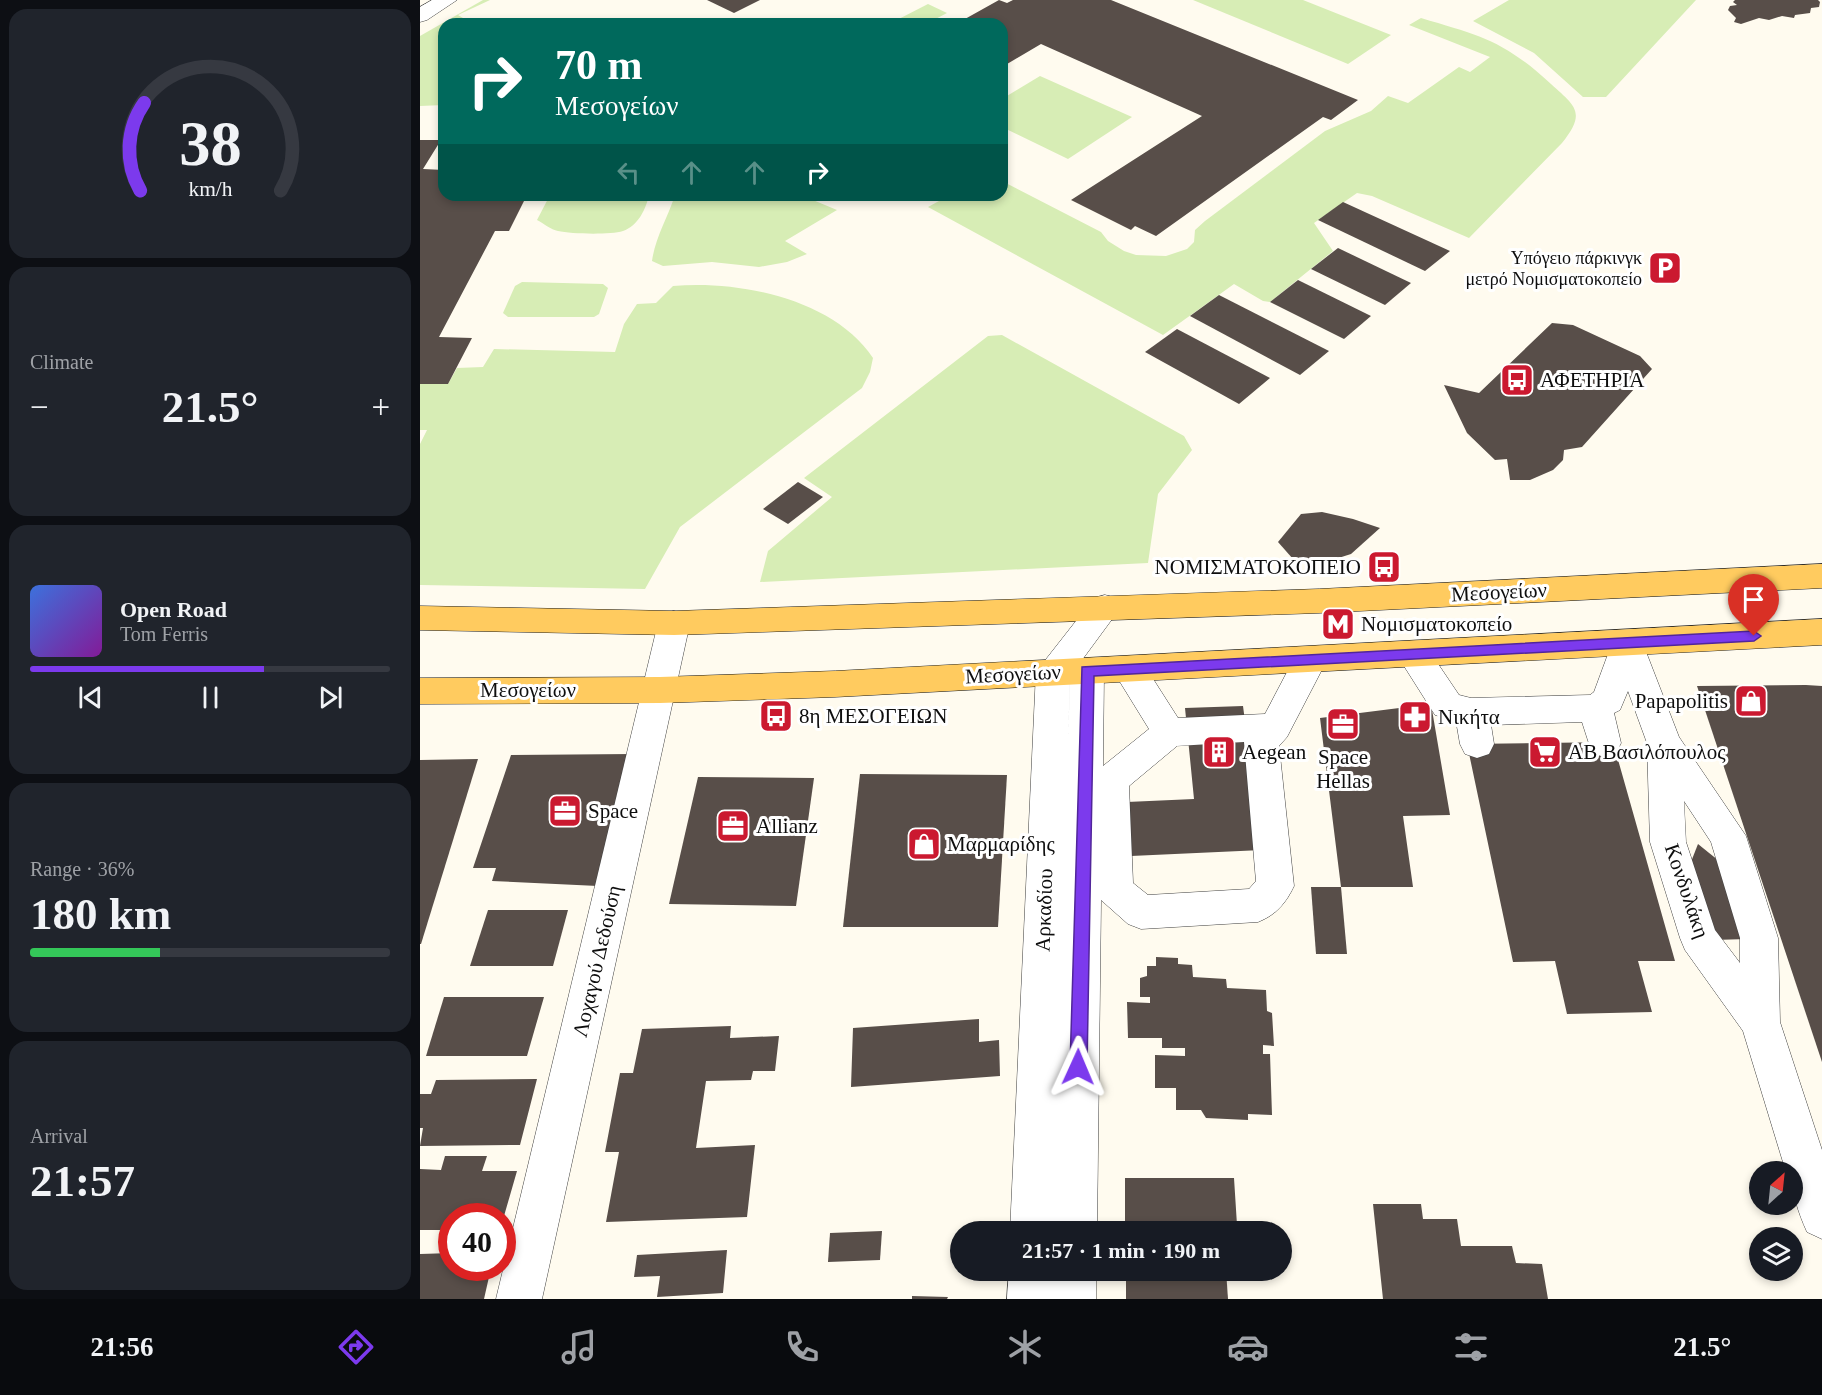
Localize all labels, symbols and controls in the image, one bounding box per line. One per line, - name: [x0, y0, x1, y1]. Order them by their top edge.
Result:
- icon: right: [456, 42, 534, 120]
- text: 70 m: [555, 42, 643, 88]
- text: Μεσογείων: [555, 91, 678, 121]
- text: 38: [179, 109, 241, 178]
- icon: left: [612, 156, 645, 189]
- icon: ahead: [675, 156, 708, 189]
- icon: ahead: [738, 156, 771, 189]
- icon: right: [801, 156, 834, 189]
- text: km/h: [188, 177, 232, 201]
- place label: Υπόγειο πάρκινγκ μετρό Νομισματοκοπείο: [1465, 248, 1642, 289]
- parking icon: Υπόγειο πάρκινγκ μετρό Νομισματοκοπείο: [1647, 250, 1683, 286]
- text: Climate: [30, 351, 93, 373]
- bus stop icon: ΑΦΕΤΗΡΙΑ: [1499, 362, 1535, 398]
- place label: ΑΦΕΤΗΡΙΑ: [1540, 368, 1645, 392]
- text: 21.5°: [162, 382, 258, 432]
- text: −: [30, 389, 49, 425]
- text: +: [371, 389, 390, 425]
- bus stop icon: ΝΟΜΙΣΜΑΤΟΚΟΠΕΙΟ: [1366, 549, 1402, 585]
- place label: ΝΟΜΙΣΜΑΤΟΚΟΠΕΙΟ: [1155, 555, 1361, 579]
- pin: [1728, 574, 1779, 636]
- street label: Μεσογείων: [1450, 578, 1548, 606]
- icon: arrive: [1737, 583, 1770, 616]
- text: Open Road: [120, 597, 227, 622]
- metro station icon: Νομισματοκοπείο: [1320, 606, 1356, 642]
- place label: Νομισματοκοπείο: [1361, 612, 1512, 636]
- text: Tom Ferris: [120, 623, 208, 645]
- street label: Μεσογείων: [964, 660, 1062, 688]
- street label: Μεσογείων: [480, 678, 576, 702]
- icon: previous: [74, 681, 107, 714]
- icon: pause: [194, 681, 227, 714]
- icon: next: [314, 681, 347, 714]
- shop icon: Papapolitis: [1733, 683, 1769, 719]
- place label: Papapolitis: [1635, 689, 1728, 713]
- bus stop icon: 8η ΜΕΣΟΓΕΙΩΝ: [758, 698, 794, 734]
- pharmacy icon: Νικήτα: [1397, 699, 1433, 735]
- place label: 8η ΜΕΣΟΓΕΙΩΝ: [799, 704, 947, 728]
- place label: Νικήτα: [1438, 705, 1500, 729]
- office icon: Space Hellas: [1325, 706, 1361, 742]
- building icon: Aegean: [1201, 734, 1237, 770]
- supermarket icon: ΑΒ Βασιλόπουλος: [1527, 734, 1563, 770]
- place label: Aegean: [1242, 740, 1307, 764]
- place label: ΑΒ Βασιλόπουλος: [1568, 740, 1726, 764]
- place label: Space Hellas: [1316, 745, 1370, 793]
- office icon: Space: [547, 793, 583, 829]
- place label: Space: [588, 799, 638, 823]
- office icon: Allianz: [715, 808, 751, 844]
- place label: Allianz: [756, 814, 818, 838]
- shop icon: Μαρμαρίδης: [906, 826, 942, 862]
- place label: Μαρμαρίδης: [947, 832, 1055, 856]
- street label: Κονδυλάκη: [1660, 841, 1714, 941]
- text: Range · 36%: [30, 858, 134, 880]
- street label: Αρκαδίου: [1031, 868, 1057, 952]
- street label: Λοχαγού Δεδούση: [568, 883, 626, 1039]
- text: 180 km: [30, 889, 171, 939]
- position arrow: [1046, 1035, 1110, 1099]
- text: Arrival: [30, 1125, 88, 1147]
- text: 21:57: [30, 1156, 135, 1206]
- north arrow: [1749, 1161, 1803, 1215]
- map controls: [1749, 1161, 1803, 1281]
- speed limit sign: 40: [438, 1203, 516, 1281]
- button: layers: [1749, 1227, 1803, 1281]
- text: 21:57 · 1 min · 190 m: [1022, 1238, 1220, 1263]
- icon: directions: [335, 1326, 377, 1368]
- icon: music: [558, 1326, 600, 1368]
- icon: phone: [781, 1326, 823, 1368]
- icon: climate: [1004, 1326, 1046, 1368]
- icon: car: [1227, 1326, 1269, 1368]
- icon: filters: [1450, 1326, 1492, 1368]
- text: 21:56: [91, 1332, 154, 1362]
- text: 21.5°: [1673, 1332, 1731, 1362]

